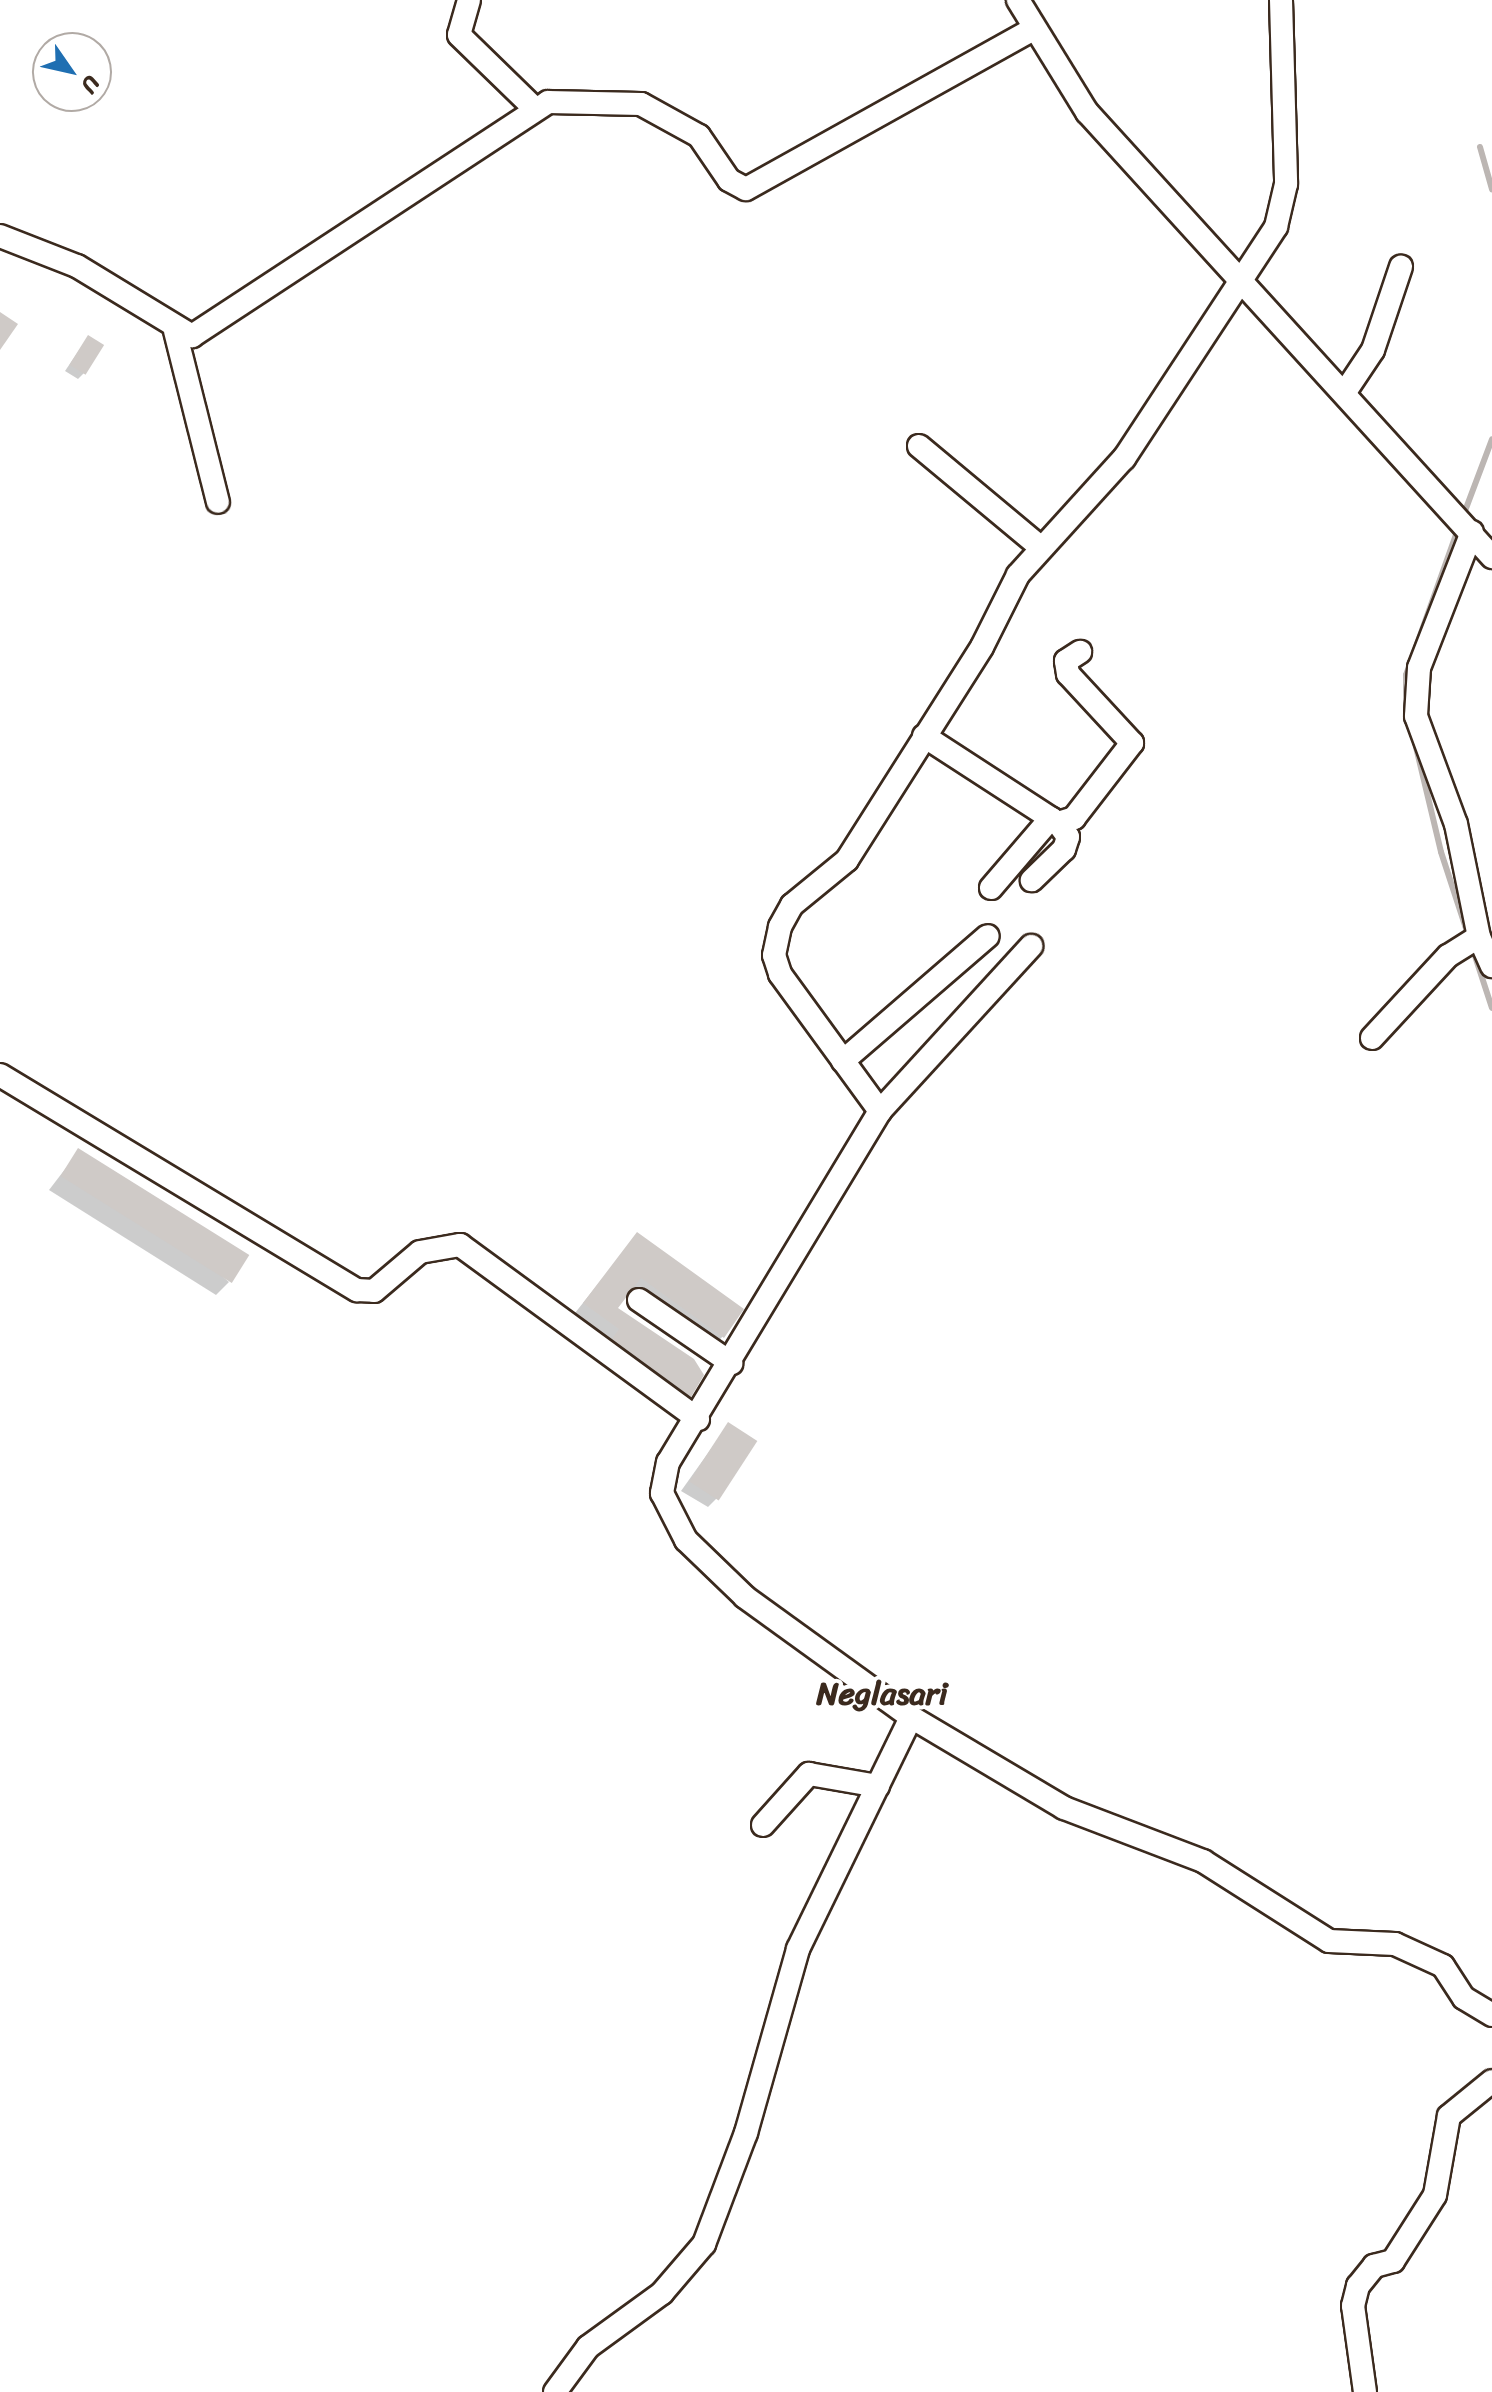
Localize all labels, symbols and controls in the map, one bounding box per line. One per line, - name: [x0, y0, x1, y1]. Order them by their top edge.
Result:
- north arrow: [32, 32, 112, 112]
- text: U: [70, 68, 111, 102]
- district label: Neglasari: [816, 1675, 948, 1713]

